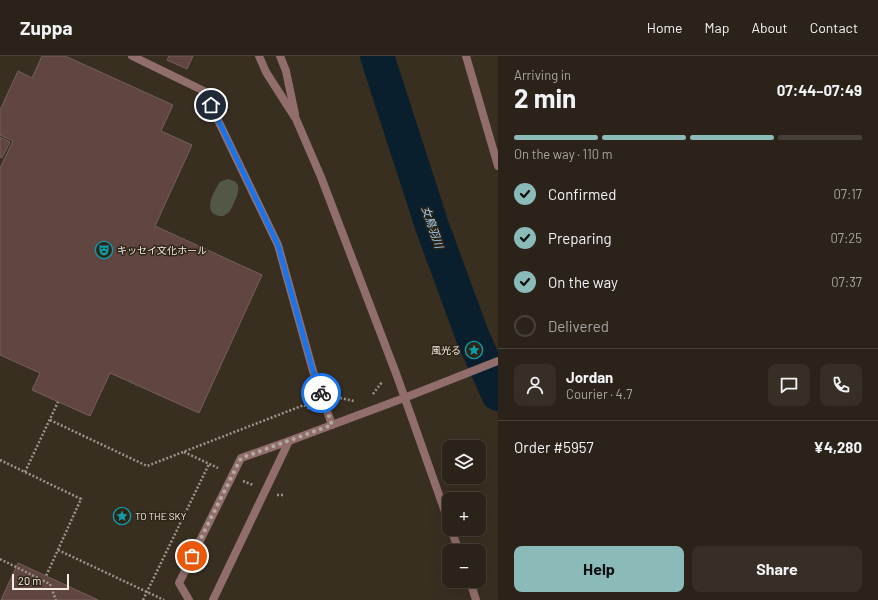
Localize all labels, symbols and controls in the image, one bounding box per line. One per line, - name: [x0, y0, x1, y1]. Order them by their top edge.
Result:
- text: Zuppa: [20, 16, 73, 39]
- text: Home: [647, 19, 683, 36]
- text: Map: [705, 19, 729, 36]
- text: About: [751, 19, 788, 36]
- text: Contact: [810, 19, 858, 36]
- text: Arriving in: [514, 67, 571, 83]
- text: 07:44–07:49: [777, 81, 862, 99]
- text: 2 min: [514, 82, 576, 113]
- pin: [194, 88, 228, 122]
- icon: home: [200, 94, 222, 116]
- text: On the way · 110 m: [514, 146, 612, 162]
- icon: check: [514, 183, 536, 205]
- text: Confirmed: [548, 185, 616, 203]
- text: 07:17: [833, 186, 862, 202]
- water label: 女鳥羽川: [420, 204, 447, 251]
- icon: check: [514, 227, 536, 249]
- text: Preparing: [548, 229, 612, 247]
- text: 07:25: [830, 230, 862, 246]
- theatre icon: キッセイ文化ホール: [94, 240, 114, 260]
- place label: キッセイ文化ホール: [117, 244, 207, 256]
- icon: check: [514, 271, 536, 293]
- text: On the way: [548, 273, 618, 291]
- text: 07:37: [831, 274, 862, 290]
- text: Delivered: [548, 317, 609, 335]
- place icon: 風光る: [464, 340, 484, 360]
- place label: 風光る: [431, 344, 461, 356]
- button: person: [514, 364, 556, 406]
- button: chat: [768, 364, 810, 406]
- button: phone: [820, 364, 862, 406]
- text: Jordan: [566, 368, 613, 386]
- courier: [301, 373, 341, 413]
- icon: bike: [310, 382, 332, 404]
- text: Courier · 4.7: [566, 386, 633, 402]
- text: Order #5957: [514, 438, 594, 456]
- text: ¥4,280: [814, 438, 862, 456]
- map controls: [442, 440, 486, 588]
- button: layers: [442, 440, 486, 484]
- button: +: [442, 492, 486, 536]
- place icon: TO THE SKY: [112, 506, 132, 526]
- place label: TO THE SKY: [135, 510, 187, 522]
- pin: [175, 539, 209, 573]
- button: −: [442, 544, 486, 588]
- icon: bag: [181, 545, 203, 567]
- button: Help: [514, 546, 684, 592]
- button: Share: [692, 546, 862, 592]
- scale bar: [12, 572, 69, 591]
- text: 20 m: [18, 574, 41, 587]

